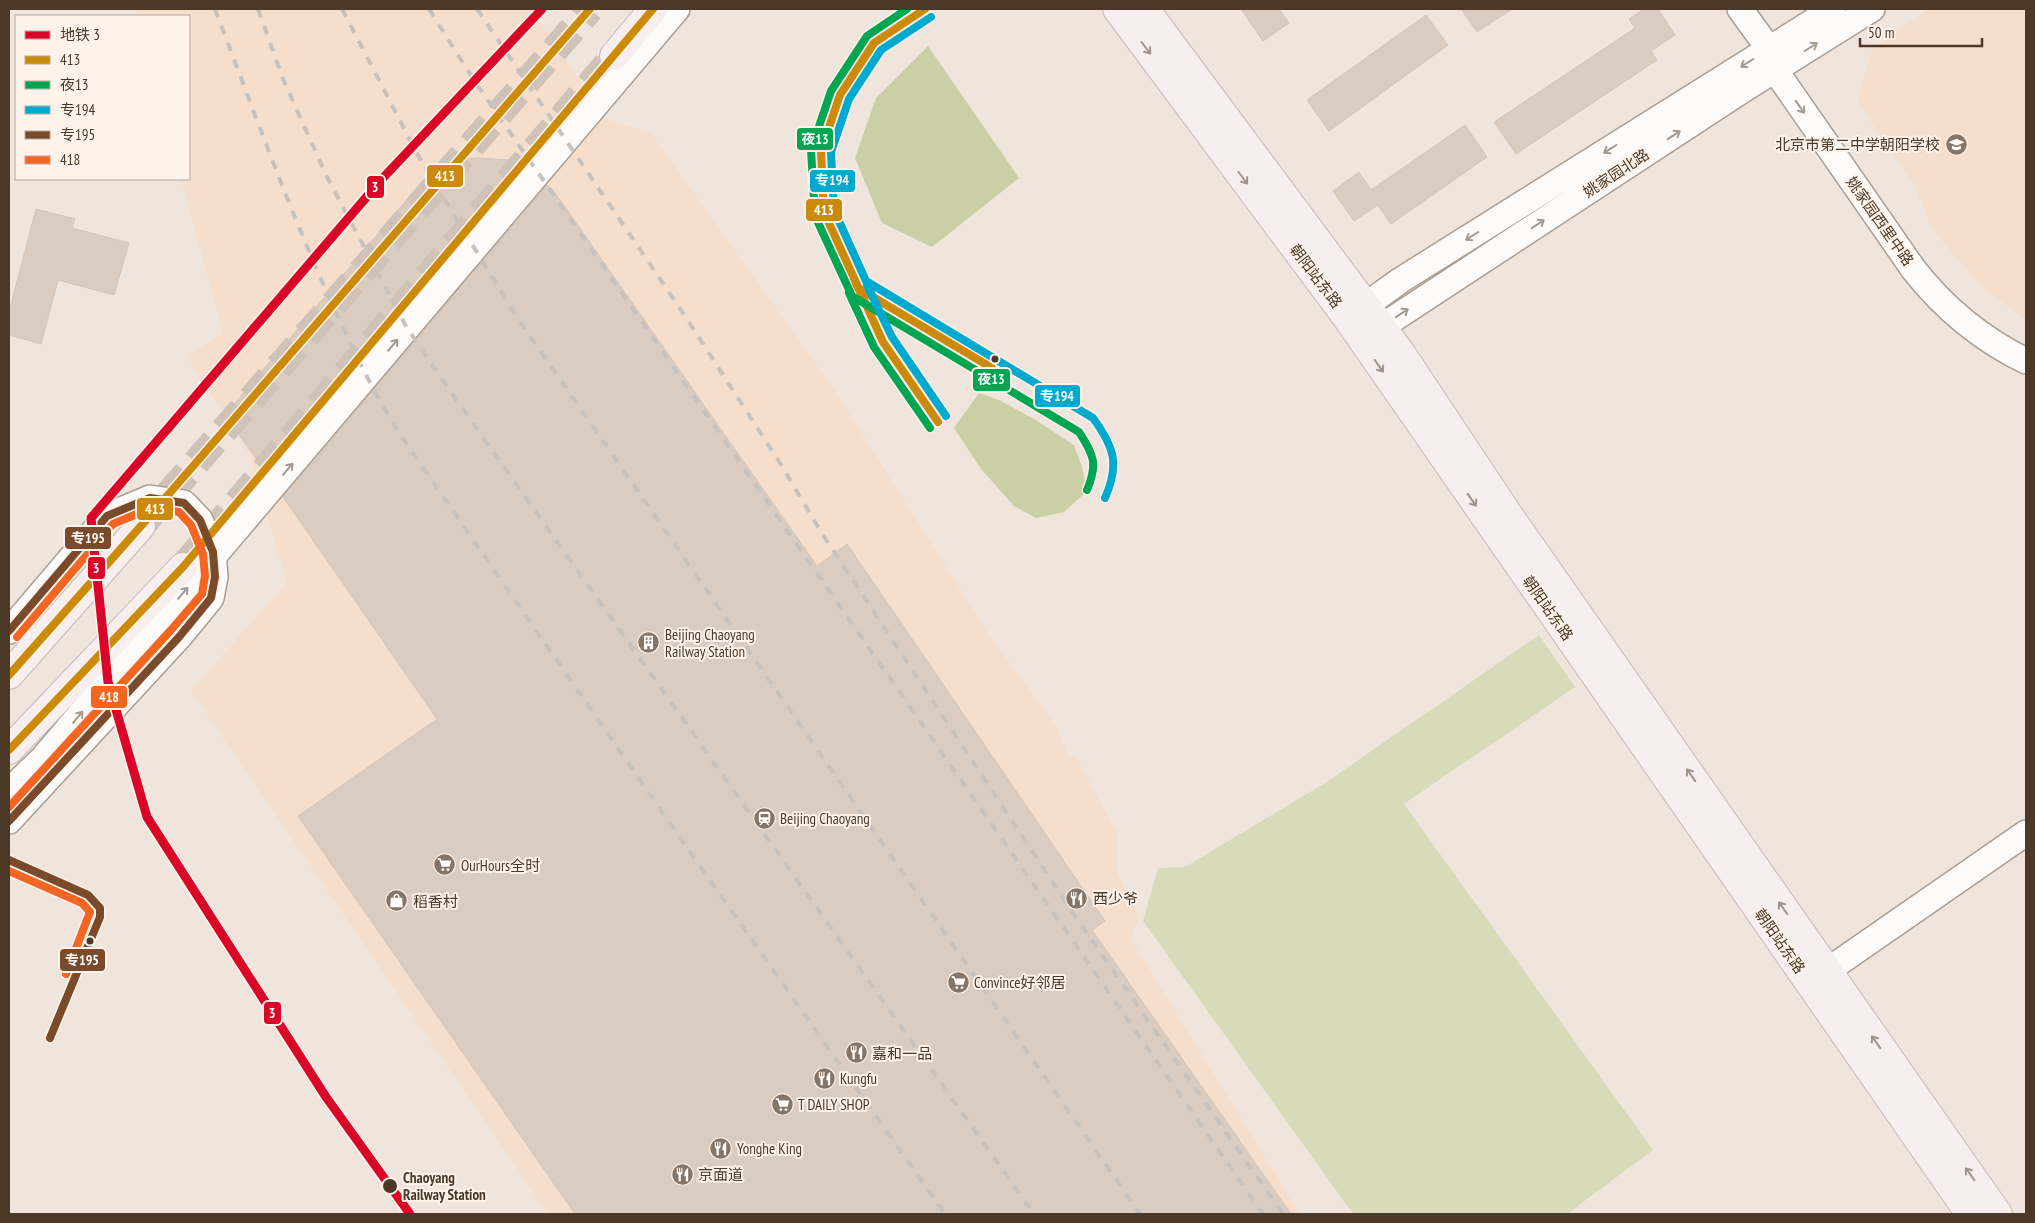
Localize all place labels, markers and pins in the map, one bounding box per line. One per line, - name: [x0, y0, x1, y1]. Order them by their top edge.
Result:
- school or university icon: 北京市第二中学朝阳学校: [1944, 132, 1968, 156]
- place label: 北京市第二中学朝阳学校: [1775, 135, 1940, 154]
- unlabelled marker: [990, 354, 1000, 364]
- place label: Beijing Chaoyang Railway Station: [665, 625, 755, 661]
- building icon: Beijing Chaoyang Railway Station: [637, 631, 661, 655]
- station icon: Beijing Chaoyang: [752, 806, 776, 830]
- place label: Beijing Chaoyang: [780, 809, 870, 828]
- supermarket icon: OurHours全时: [433, 853, 457, 877]
- place label: OurHours全时: [461, 856, 540, 875]
- restaurant icon: 西少爷: [1065, 886, 1089, 910]
- shop icon: 稻香村: [385, 889, 409, 913]
- place label: 西少爷: [1093, 889, 1138, 908]
- place label: 稻香村: [413, 892, 458, 911]
- unlabelled marker: [85, 936, 95, 946]
- supermarket icon: Convince好邻居: [946, 970, 970, 994]
- place label: Convince好邻居: [974, 973, 1065, 992]
- restaurant icon: 嘉和一品: [844, 1041, 868, 1065]
- place label: 嘉和一品: [872, 1044, 932, 1063]
- restaurant icon: Kungfu: [812, 1066, 836, 1090]
- place label: Kungfu: [840, 1069, 877, 1088]
- supermarket icon: T DAILY SHOP: [770, 1092, 794, 1116]
- place label: T DAILY SHOP: [798, 1095, 870, 1114]
- restaurant icon: Yonghe King: [709, 1136, 733, 1160]
- place label: Yonghe King: [737, 1139, 802, 1158]
- restaurant icon: 京面道: [670, 1162, 694, 1186]
- place label: 京面道: [698, 1165, 743, 1184]
- place label: Chaoyang Railway Station: [403, 1168, 486, 1204]
- marker: Chaoyang Railway Station: [381, 1177, 399, 1195]

